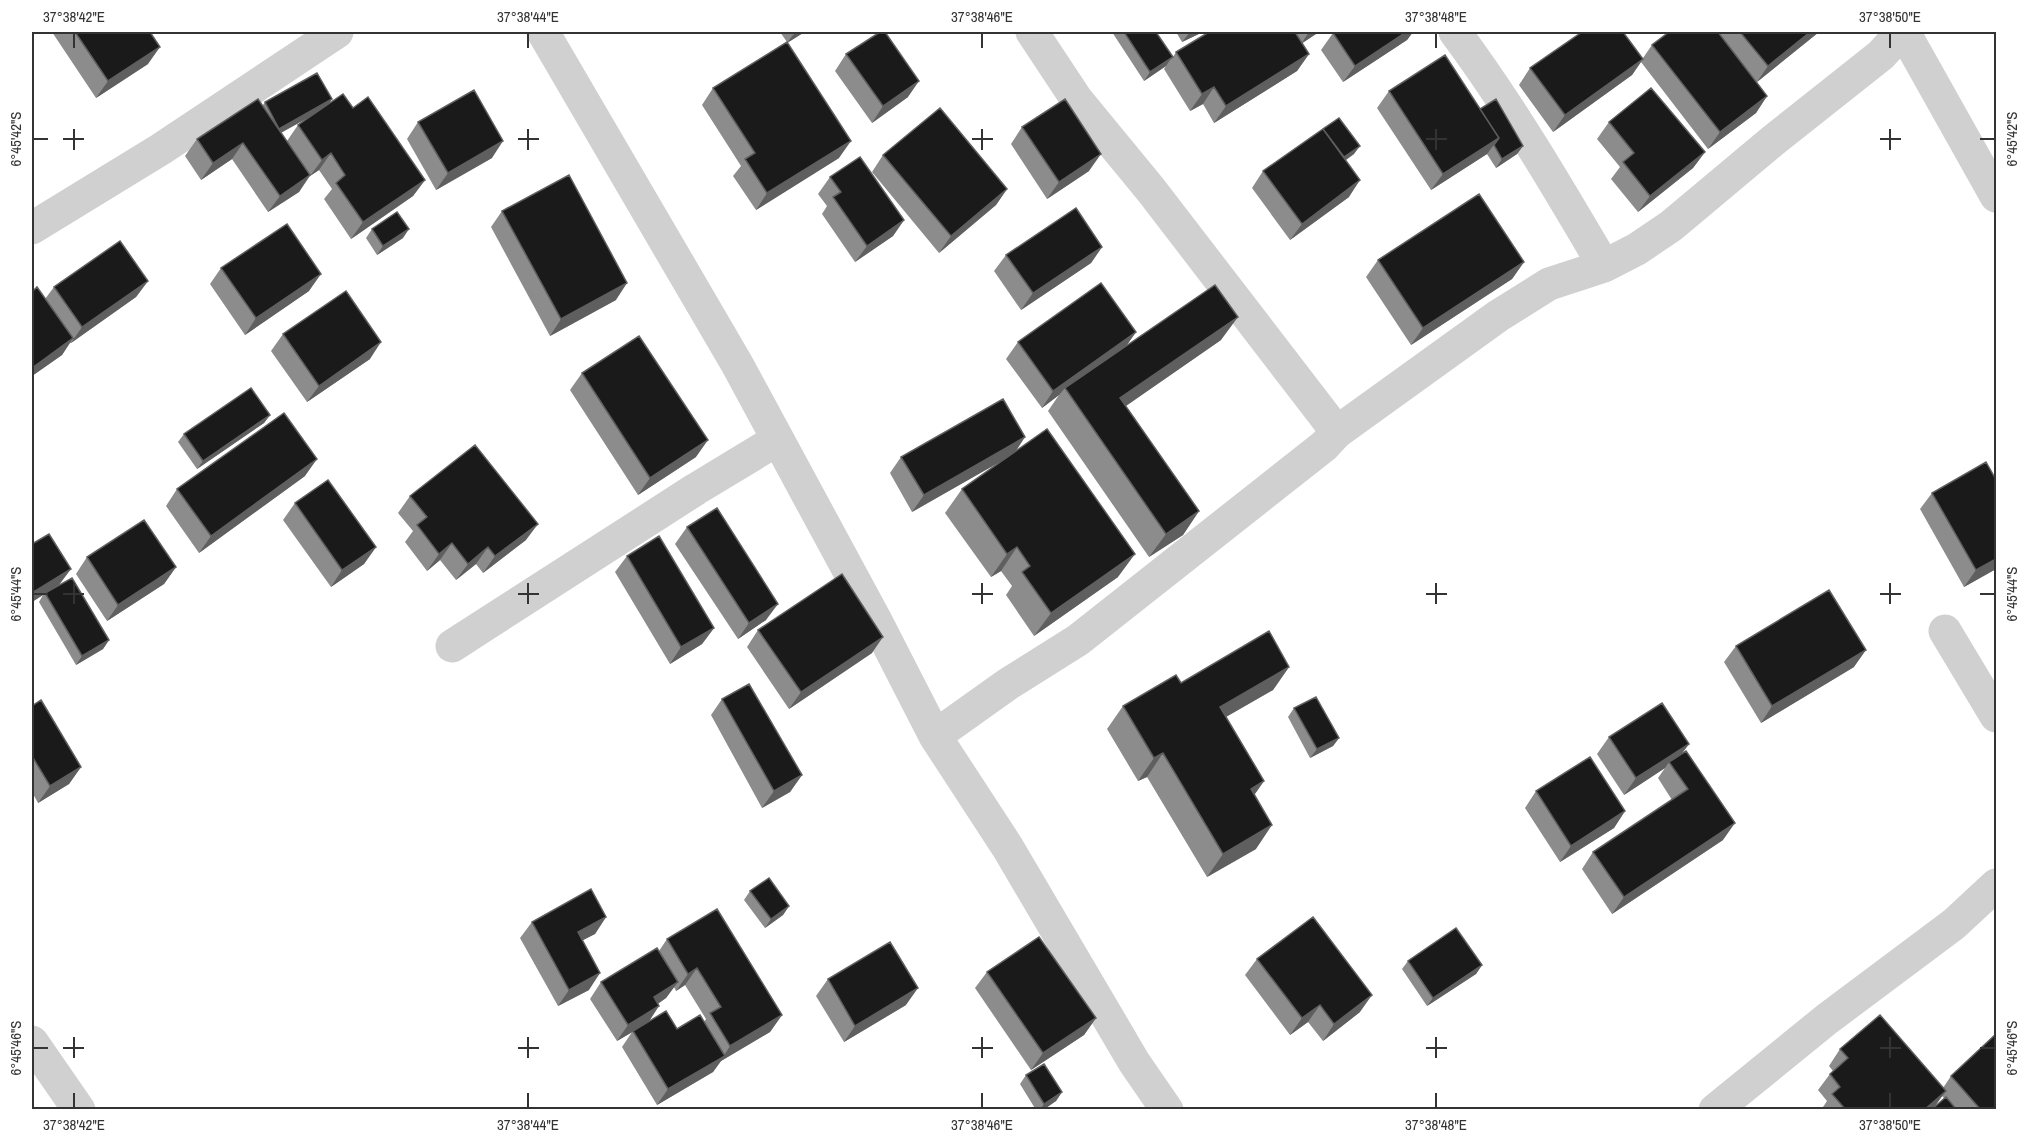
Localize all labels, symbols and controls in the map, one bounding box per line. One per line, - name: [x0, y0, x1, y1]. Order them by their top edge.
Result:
- text: 37°38'42"E: [43, 6, 105, 27]
- text: 37°38'44"E: [497, 6, 559, 27]
- text: 37°38'46"E: [951, 6, 1013, 27]
- text: 37°38'48"E: [1405, 6, 1467, 27]
- text: 37°38'50"E: [1859, 6, 1921, 27]
- text: 6°45'42"S: [5, 111, 26, 167]
- text: 6°45'42"S: [2001, 111, 2022, 167]
- text: 6°45'44"S: [5, 566, 26, 622]
- text: 6°45'44"S: [2001, 566, 2022, 622]
- text: 6°45'46"S: [5, 1020, 26, 1076]
- text: 6°45'46"S: [2001, 1020, 2022, 1076]
- text: 37°38'42"E: [43, 1114, 105, 1135]
- text: 37°38'44"E: [497, 1114, 559, 1135]
- text: 37°38'46"E: [951, 1114, 1013, 1135]
- text: 37°38'48"E: [1405, 1114, 1467, 1135]
- text: 37°38'50"E: [1859, 1114, 1921, 1135]

